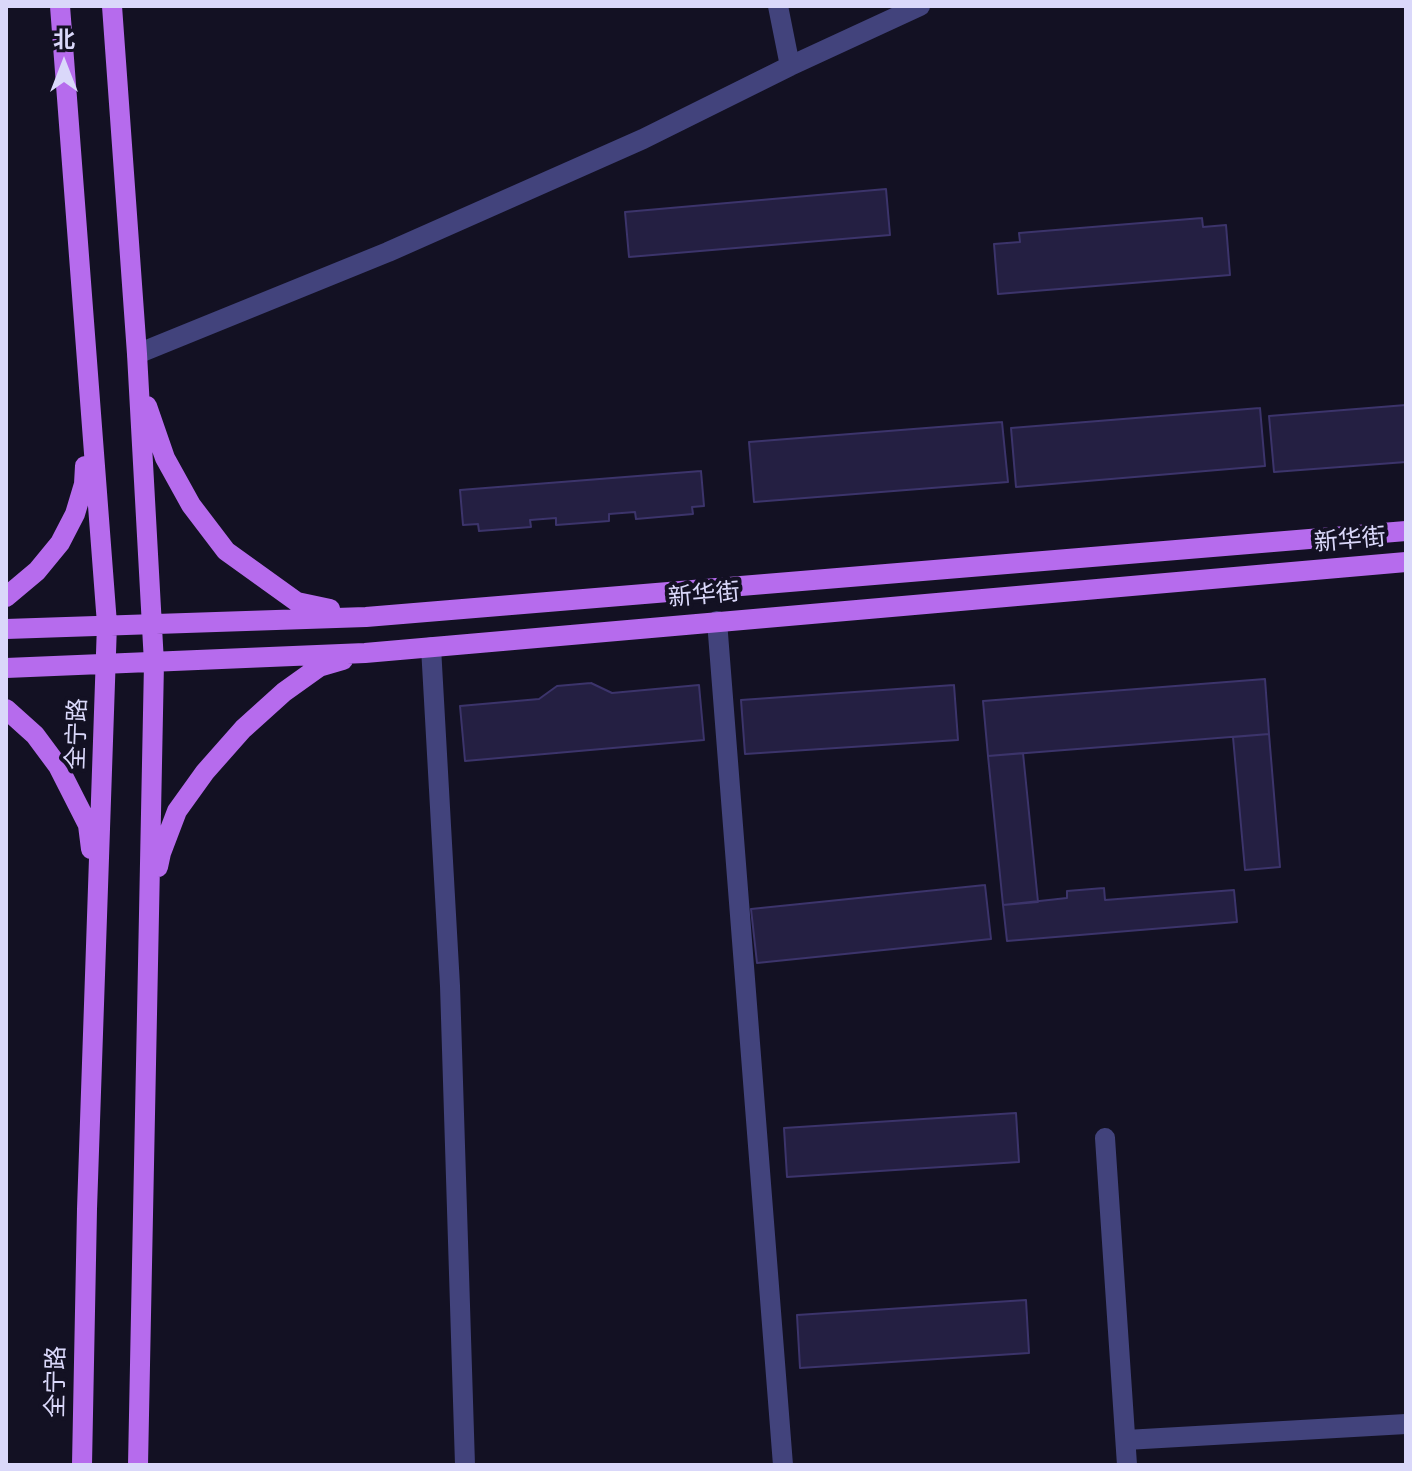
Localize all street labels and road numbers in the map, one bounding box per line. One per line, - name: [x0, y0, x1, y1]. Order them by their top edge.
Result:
- street label: 新华街: [1313, 524, 1387, 558]
- street label: 新华街: [667, 579, 741, 613]
- street label: 全宁路: [62, 698, 94, 770]
- street label: 全宁路: [42, 1346, 72, 1418]

